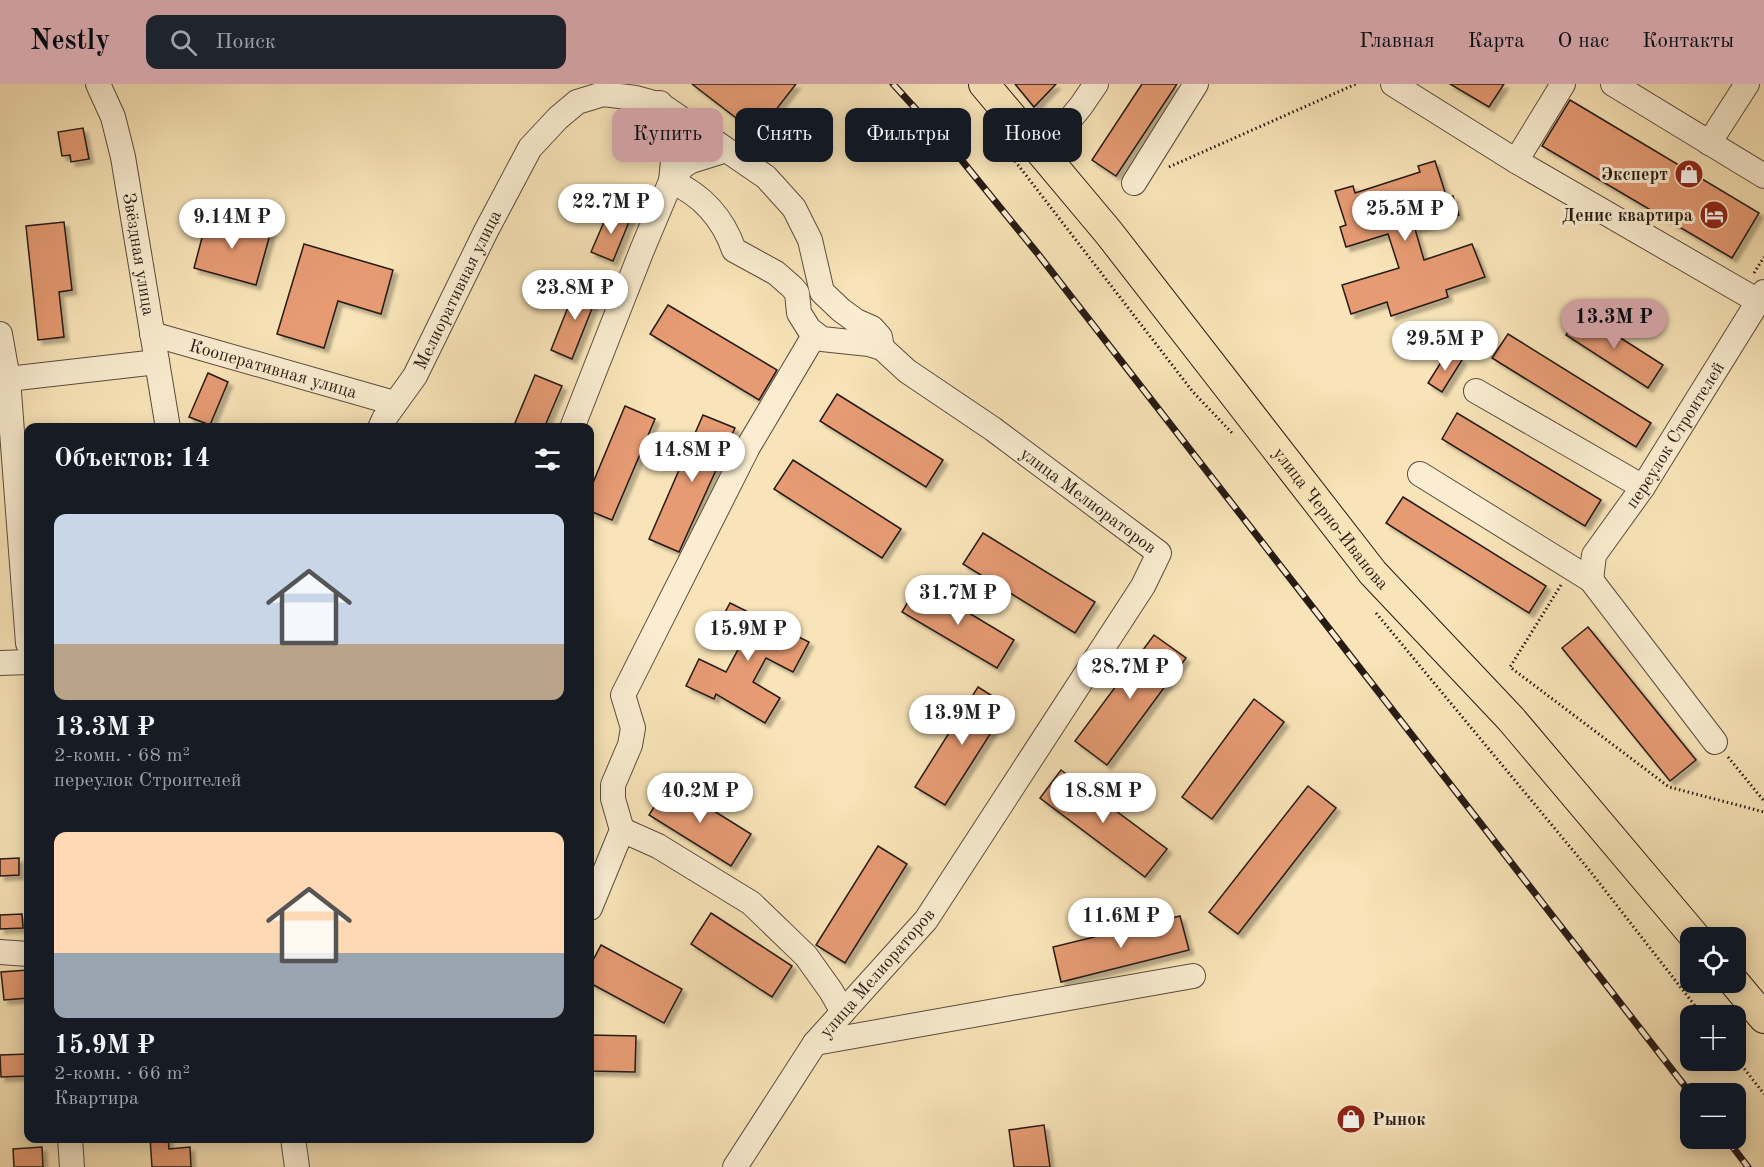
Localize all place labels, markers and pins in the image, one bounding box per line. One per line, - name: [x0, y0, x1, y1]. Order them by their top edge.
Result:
- shop icon: Эксперт: [1673, 158, 1705, 190]
- place label: Эксперт: [1601, 166, 1668, 184]
- pin: 22.7M ₽: [556, 184, 666, 235]
- pin: 25.5M ₽: [1350, 191, 1460, 242]
- pin: 9.14M ₽: [177, 199, 287, 250]
- hotel icon: Денис квартира: [1698, 199, 1730, 231]
- place label: Денис квартира: [1562, 207, 1693, 225]
- pin: 23.8M ₽: [520, 270, 630, 321]
- pin: 13.3M ₽: [1559, 299, 1669, 350]
- pin: 29.5M ₽: [1390, 321, 1500, 372]
- pin: 14.8M ₽: [637, 432, 747, 483]
- pin: 31.7M ₽: [903, 575, 1013, 626]
- pin: 15.9M ₽: [693, 611, 803, 662]
- pin: 28.7M ₽: [1075, 649, 1185, 700]
- pin: 13.9M ₽: [907, 695, 1017, 746]
- pin: 40.2M ₽: [645, 773, 755, 824]
- pin: 18.8M ₽: [1048, 773, 1158, 824]
- pin: 11.6M ₽: [1066, 898, 1176, 949]
- shop icon: Рынок: [1335, 1103, 1367, 1135]
- place label: Рынок: [1372, 1111, 1426, 1129]

